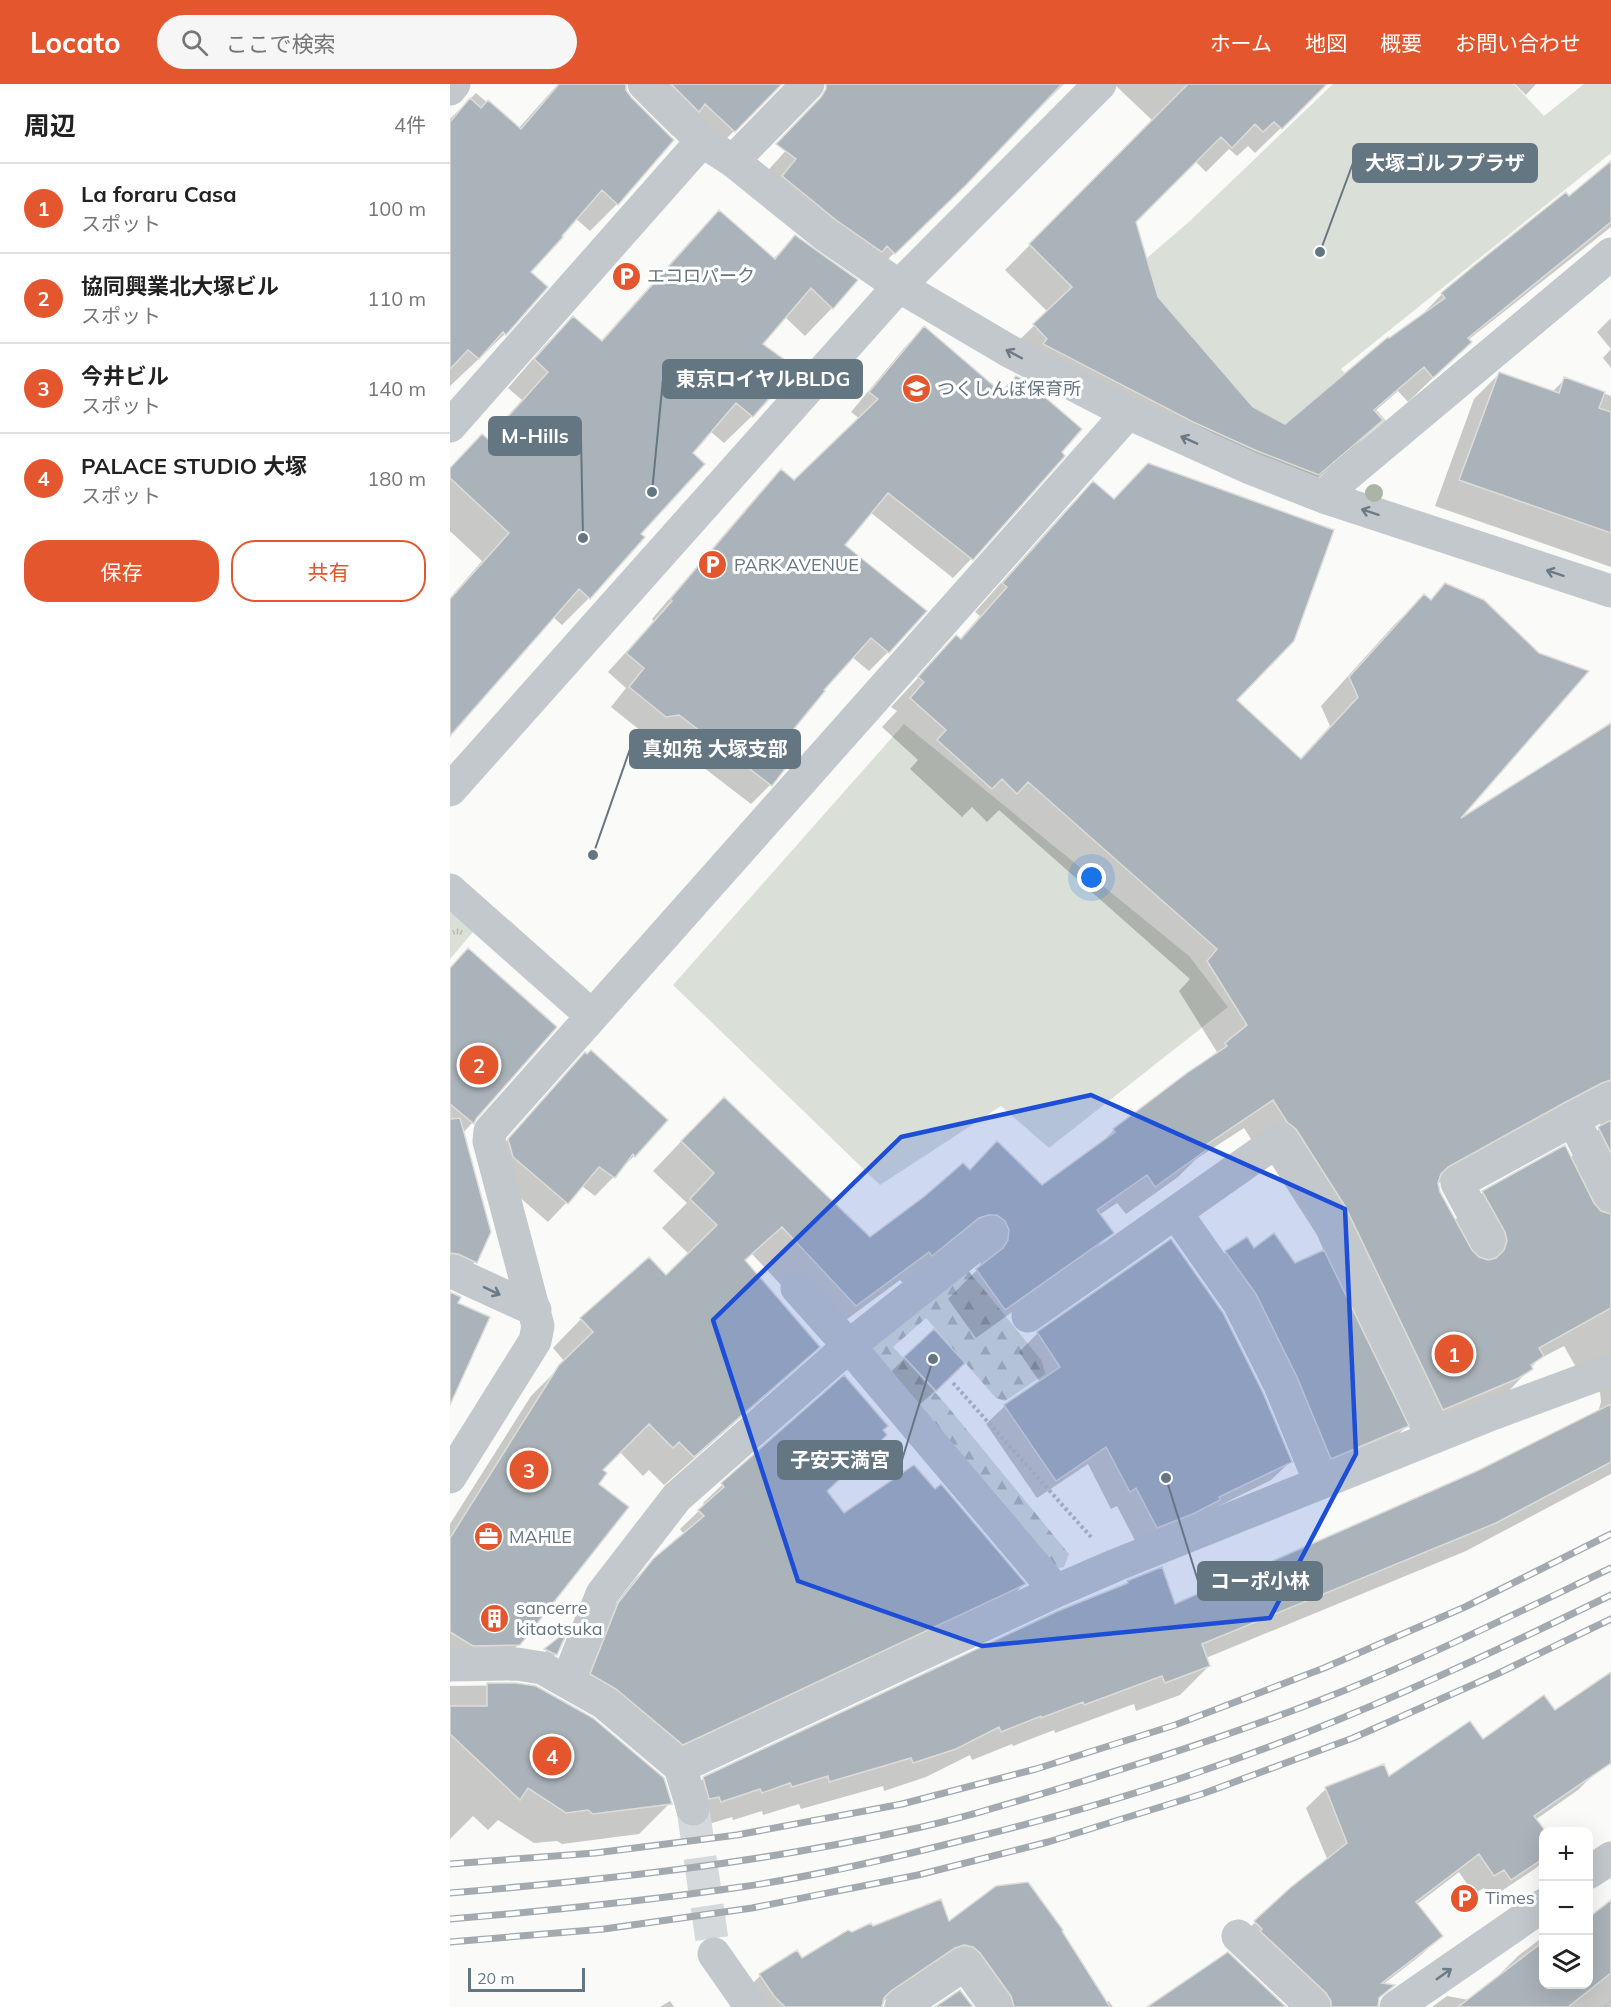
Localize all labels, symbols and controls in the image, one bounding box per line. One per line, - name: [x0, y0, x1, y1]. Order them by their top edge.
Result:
- search box: [157, 15, 577, 69]
- text: Locato: [30, 25, 121, 60]
- icon: search: [178, 26, 211, 59]
- text: ここで検索: [226, 30, 336, 58]
- text: ホーム: [1210, 30, 1272, 56]
- text: 地図: [1305, 30, 1347, 56]
- text: 概要: [1380, 30, 1422, 56]
- text: お問い合わせ: [1455, 30, 1581, 56]
- text: 周辺: [24, 109, 76, 142]
- text: 4件: [394, 112, 426, 137]
- callout: 大塚ゴルフプラザ: [1353, 144, 1537, 182]
- text: 大塚ゴルフプラザ: [1365, 150, 1525, 175]
- text: La foraru Casa: [81, 180, 237, 208]
- text: 1: [38, 196, 50, 221]
- text: 100 m: [367, 196, 426, 221]
- text: スポット: [81, 211, 161, 236]
- parking icon: エコロパーク: [610, 260, 642, 292]
- place label: エコロパーク: [647, 264, 755, 287]
- text: 協同興業北大塚ビル: [81, 272, 279, 300]
- text: 2: [38, 286, 50, 311]
- text: 110 m: [367, 286, 426, 311]
- text: スポット: [81, 303, 161, 328]
- one-way arrow: [1006, 347, 1024, 359]
- callout: 東京ロイヤルBLDG: [663, 360, 862, 398]
- text: 今井ビル: [81, 362, 169, 390]
- text: 東京ロイヤルBLDG: [676, 366, 850, 391]
- school or university icon: つくしんぼ保育所: [900, 373, 932, 405]
- text: 3: [38, 376, 50, 401]
- text: 140 m: [367, 376, 426, 401]
- place label: つくしんぼ保育所: [937, 377, 1081, 400]
- text: スポット: [81, 393, 161, 418]
- callout: M-Hills: [489, 417, 581, 455]
- text: M-Hills: [501, 423, 569, 448]
- one-way arrow: [1180, 434, 1198, 446]
- text: PALACE STUDIO 大塚: [81, 452, 307, 480]
- text: 4: [38, 466, 50, 491]
- text: 180 m: [367, 466, 426, 491]
- text: スポット: [81, 483, 161, 508]
- one-way arrow: [1361, 506, 1380, 517]
- button: 保存: [24, 540, 219, 602]
- button: 共有: [231, 540, 426, 602]
- parking icon: PARK AVENUE: [697, 549, 729, 581]
- place label: PARK AVENUE: [734, 553, 859, 576]
- one-way arrow: [1546, 567, 1565, 578]
- callout: 真如苑 大塚支部: [630, 730, 800, 768]
- text: 真如苑 大塚支部: [642, 736, 788, 761]
- your location: [1077, 863, 1106, 892]
- pin: 2: [459, 1042, 498, 1088]
- one-way arrow: [483, 1285, 501, 1297]
- pin: 1: [1434, 1332, 1474, 1376]
- callout: 子安天満宮: [778, 1441, 902, 1479]
- text: 子安天満宮: [790, 1447, 890, 1472]
- pin: 3: [510, 1448, 548, 1492]
- office icon: MAHLE: [472, 1521, 504, 1553]
- place label: MAHLE: [509, 1525, 572, 1548]
- callout: コーポ小林: [1198, 1562, 1322, 1600]
- text: コーポ小林: [1210, 1568, 1310, 1593]
- place label: sancerre kitaotsuka: [516, 1596, 602, 1640]
- building icon: sancerre kitaotsuka: [479, 1602, 511, 1634]
- pin: 4: [532, 1734, 572, 1778]
- map controls: [1539, 1827, 1593, 1989]
- button: +: [1539, 1827, 1593, 1881]
- button: −: [1539, 1881, 1593, 1935]
- parking icon: Times: [1448, 1882, 1480, 1914]
- place label: Times: [1485, 1886, 1535, 1909]
- button: layers: [1539, 1935, 1593, 1989]
- scale bar: [468, 1965, 585, 1992]
- text: 20 m: [477, 1968, 514, 1988]
- one-way arrow: [1435, 1968, 1451, 1980]

